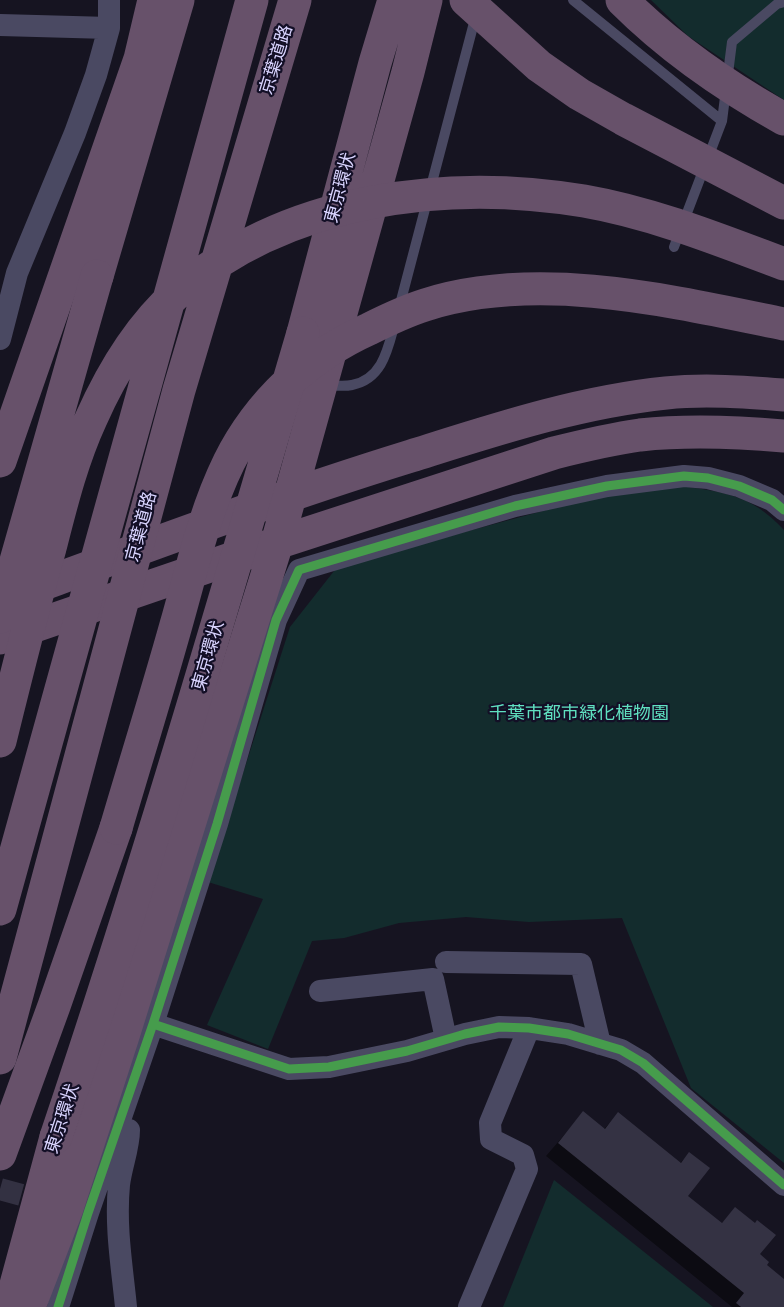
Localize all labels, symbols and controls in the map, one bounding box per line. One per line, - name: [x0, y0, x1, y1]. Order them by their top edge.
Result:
- street label: 京葉道路: [256, 22, 298, 98]
- street label: 東京環状: [321, 150, 361, 226]
- street label: 京葉道路: [122, 489, 162, 565]
- street label: 東京環状: [189, 618, 229, 694]
- park label: 千葉市都市緑化植物園: [489, 703, 669, 725]
- street label: 東京環状: [42, 1081, 84, 1157]

